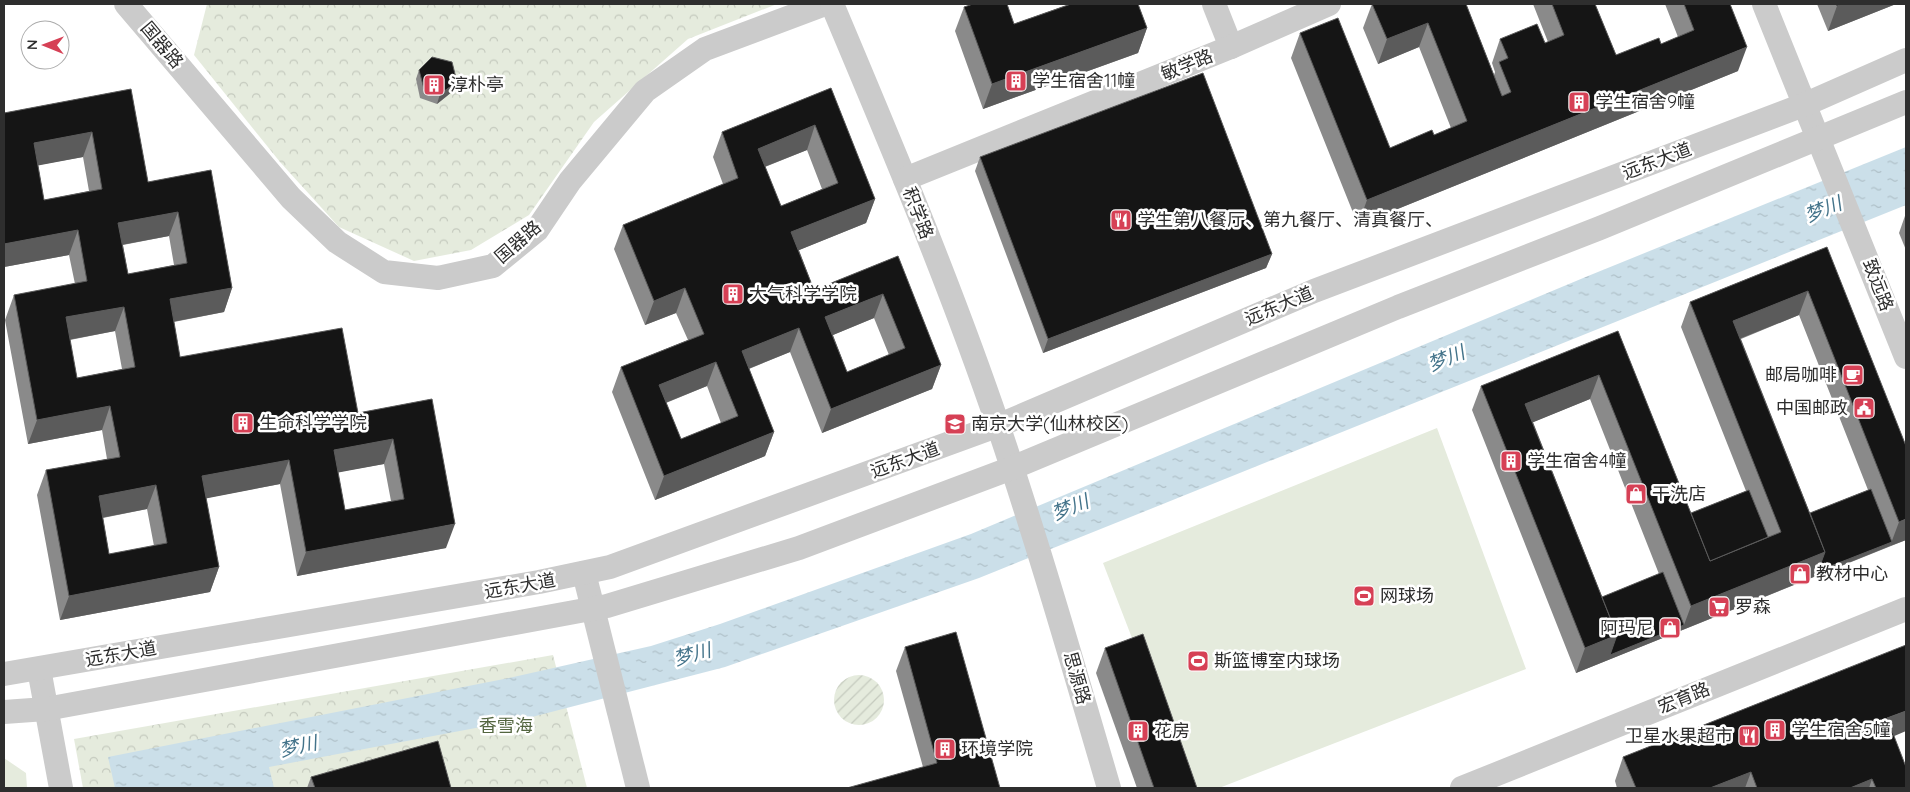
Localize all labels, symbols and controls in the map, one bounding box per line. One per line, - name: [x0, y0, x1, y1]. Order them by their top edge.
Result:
- street label: 国器路: [136, 17, 189, 73]
- north arrow: [20, 20, 70, 70]
- text: N: [23, 39, 41, 50]
- street label: 敏学路: [1157, 44, 1216, 85]
- building icon: 学生宿舍11幢: [1004, 69, 1028, 93]
- place label: 学生宿舍11幢: [1032, 69, 1135, 92]
- building icon: 淳朴亭: [422, 73, 446, 97]
- place label: 淳朴亭: [450, 73, 504, 96]
- building icon: 学生宿舍9幢: [1567, 90, 1591, 114]
- place label: 学生宿舍9幢: [1595, 90, 1695, 113]
- street label: 远东大道: [1619, 137, 1695, 184]
- street label: 积学路: [898, 183, 939, 242]
- water label: 梦川: [1801, 190, 1847, 227]
- restaurant icon: 学生第八餐厅、第九餐厅、清真餐厅、: [1109, 208, 1133, 232]
- place label: 学生第八餐厅、第九餐厅、清真餐厅、: [1137, 208, 1443, 231]
- street label: 国器路: [490, 215, 546, 268]
- street label: 致远路: [1858, 255, 1899, 314]
- street label: 远东大道: [1241, 281, 1316, 330]
- building icon: 大气科学学院: [721, 282, 745, 306]
- place label: 大气科学学院: [749, 282, 857, 305]
- water label: 梦川: [1424, 339, 1470, 376]
- place label: 邮局咖啡: [1765, 363, 1837, 386]
- cafe icon: 邮局咖啡: [1841, 363, 1865, 387]
- place label: 中国邮政: [1776, 396, 1848, 419]
- public building icon: 中国邮政: [1852, 396, 1876, 420]
- building icon: 生命科学学院: [231, 411, 255, 435]
- place label: 生命科学学院: [259, 411, 367, 434]
- school or university icon: 南京大学(仙林校区): [943, 412, 967, 436]
- place label: 南京大学(仙林校区): [971, 412, 1128, 435]
- street label: 远东大道: [867, 436, 943, 483]
- building icon: 学生宿舍4幢: [1499, 449, 1523, 473]
- place label: 学生宿舍4幢: [1527, 449, 1627, 472]
- shop icon: 干洗店: [1624, 482, 1648, 506]
- place label: 干洗店: [1652, 482, 1706, 505]
- water label: 梦川: [1048, 488, 1094, 525]
- shop icon: 教材中心: [1788, 562, 1812, 586]
- place label: 教材中心: [1816, 562, 1888, 585]
- street label: 远东大道: [482, 568, 557, 603]
- sports icon: 网球场: [1352, 584, 1376, 608]
- place label: 网球场: [1380, 584, 1434, 607]
- supermarket icon: 罗森: [1707, 595, 1731, 619]
- place label: 罗森: [1735, 595, 1771, 618]
- place label: 阿玛尼: [1600, 616, 1654, 639]
- shop icon: 阿玛尼: [1658, 616, 1682, 640]
- street label: 远东大道: [83, 636, 158, 671]
- water label: 梦川: [671, 637, 715, 671]
- street label: 思源路: [1059, 649, 1096, 707]
- sports icon: 斯篮博室内球场: [1186, 649, 1210, 673]
- place label: 斯篮博室内球场: [1214, 649, 1340, 672]
- street label: 宏育路: [1654, 677, 1713, 718]
- park label: 香雪海: [479, 714, 533, 737]
- building icon: 学生宿舍5幢: [1763, 718, 1787, 742]
- place label: 学生宿舍5幢: [1791, 718, 1891, 741]
- building icon: 花房: [1126, 719, 1150, 743]
- place label: 花房: [1154, 719, 1190, 742]
- place label: 卫星水果超市: [1625, 724, 1733, 747]
- restaurant icon: 卫星水果超市: [1737, 724, 1761, 748]
- water label: 梦川: [277, 730, 321, 762]
- building icon: 环境学院: [933, 737, 957, 761]
- place label: 环境学院: [961, 737, 1033, 760]

